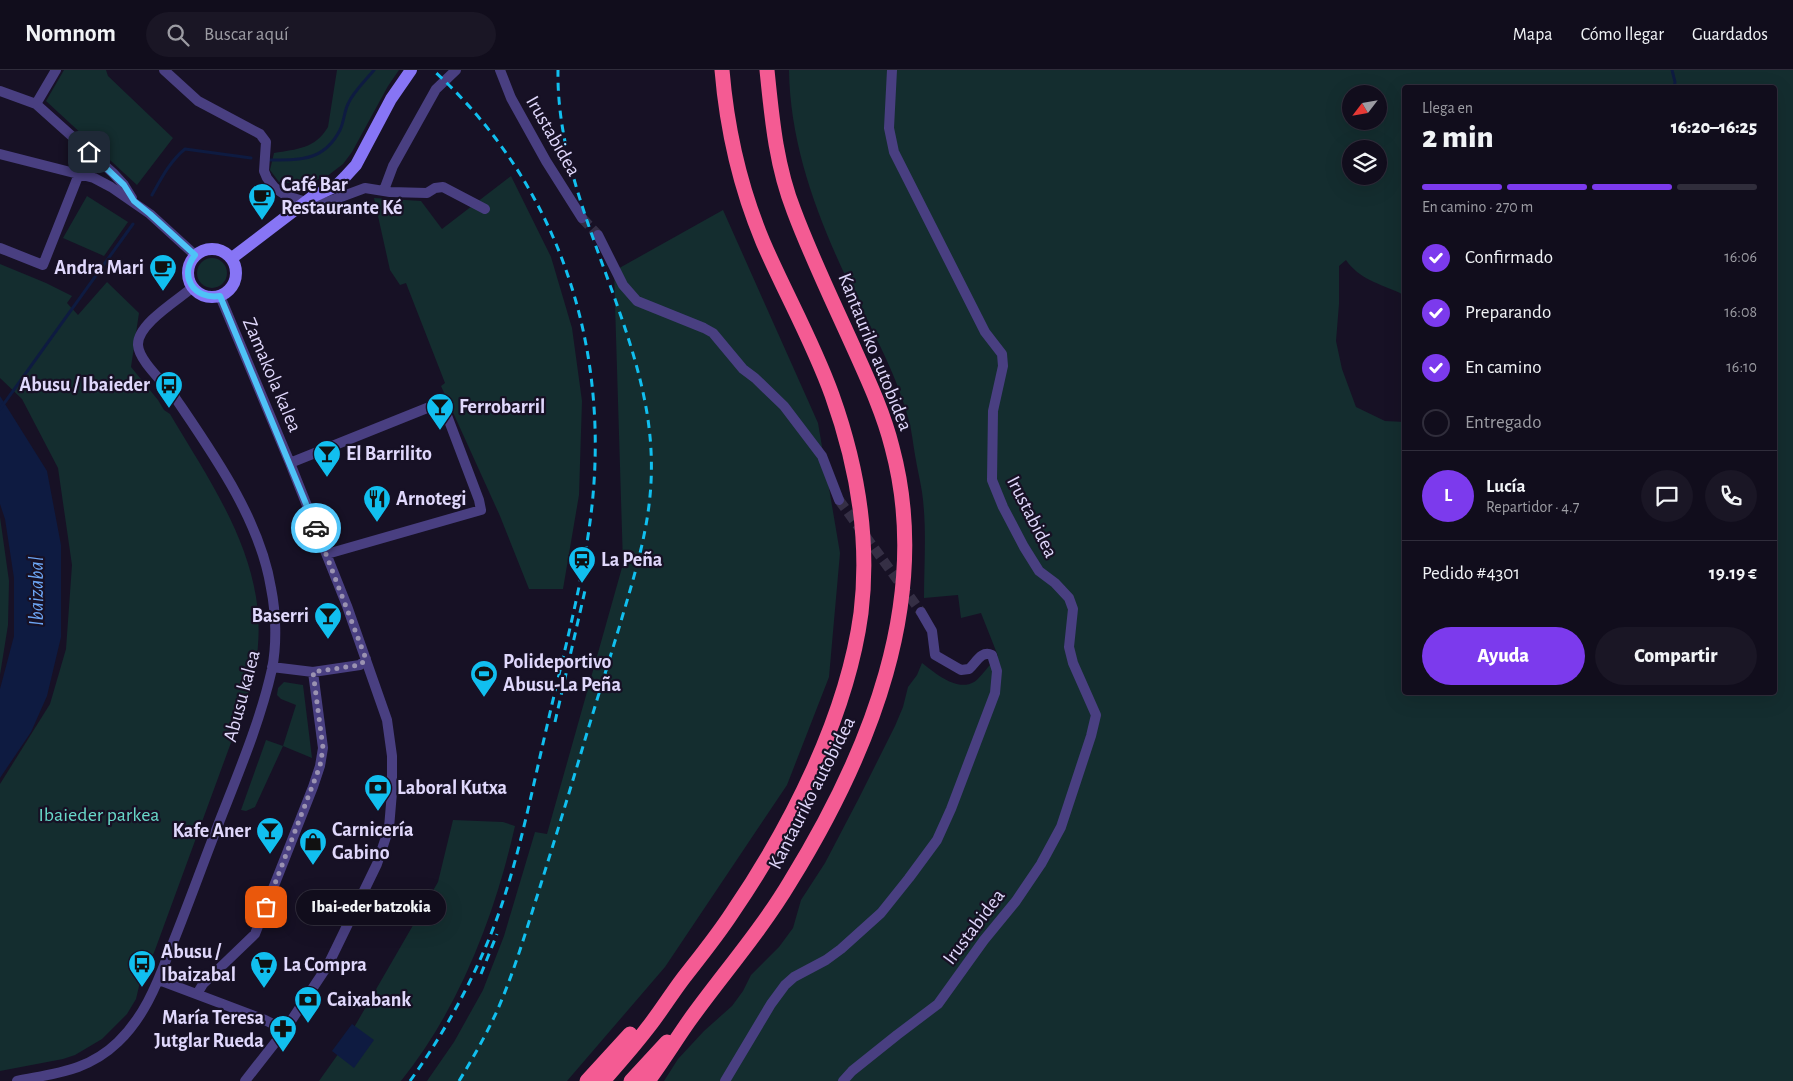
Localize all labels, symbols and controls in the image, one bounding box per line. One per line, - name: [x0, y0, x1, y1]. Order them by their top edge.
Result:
- search box: [146, 12, 496, 57]
- icon: search: [164, 21, 192, 49]
- text: Nomnom: [25, 22, 116, 46]
- text: Buscar aquí: [204, 25, 289, 44]
- text: Mapa: [1513, 26, 1553, 44]
- text: Cómo llegar: [1581, 26, 1664, 44]
- text: Guardados: [1692, 26, 1768, 44]
- north arrow: [1342, 85, 1388, 130]
- map controls: [1342, 85, 1387, 185]
- street label: Irustabidea: [522, 93, 584, 179]
- text: Llega en: [1422, 100, 1473, 116]
- text: 16:20–16:25: [1671, 118, 1757, 137]
- text: 2 min: [1422, 121, 1494, 153]
- pin: [68, 131, 110, 173]
- icon: home: [75, 138, 103, 166]
- button: layers: [1342, 140, 1387, 185]
- place label: Café Bar Restaurante Ké: [281, 175, 403, 218]
- cafe icon: Café Bar Restaurante Ké: [247, 182, 277, 221]
- text: En camino · 270 m: [1422, 199, 1533, 215]
- icon: check: [1422, 244, 1450, 272]
- text: Confirmado: [1465, 248, 1553, 267]
- text: 16:06: [1724, 249, 1757, 265]
- cafe icon: Andra Mari: [148, 253, 178, 292]
- place label: Andra Mari: [54, 258, 144, 278]
- street label: Kantauriko autobidea: [834, 270, 916, 434]
- icon: check: [1422, 299, 1450, 327]
- text: Preparando: [1465, 303, 1551, 322]
- text: 16:08: [1724, 304, 1757, 320]
- street label: Zamakola kalea: [239, 315, 305, 435]
- icon: check: [1422, 354, 1450, 382]
- text: En camino: [1465, 358, 1542, 377]
- text: 16:10: [1726, 359, 1757, 375]
- bus stop icon: Abusu / Ibaieder: [154, 370, 184, 409]
- place label: Abusu / Ibaieder: [19, 375, 150, 395]
- bar icon: Ferrobarril: [425, 392, 455, 431]
- place label: Ferrobarril: [459, 397, 545, 417]
- text: Entregado: [1465, 413, 1541, 432]
- bar icon: El Barrilito: [312, 439, 342, 478]
- place label: El Barrilito: [346, 444, 432, 464]
- button: chat: [1641, 470, 1693, 522]
- button: phone: [1705, 470, 1757, 522]
- street label: Irustabidea: [1003, 473, 1061, 561]
- text: Lucía: [1486, 477, 1526, 496]
- restaurant icon: Arnotegi: [362, 484, 392, 523]
- text: L: [1444, 486, 1452, 505]
- place label: Arnotegi: [396, 489, 466, 509]
- text: Repartidor · 4.7: [1486, 499, 1579, 515]
- courier: [291, 503, 341, 553]
- icon: car: [302, 514, 330, 542]
- station icon: La Peña: [567, 545, 597, 584]
- place label: La Peña: [601, 550, 663, 570]
- water label: Ibaizabal: [26, 556, 47, 626]
- text: Pedido #4301: [1422, 564, 1520, 583]
- text: 19.19 €: [1709, 564, 1757, 583]
- bar icon: Baserri: [313, 601, 343, 640]
- place label: Baserri: [252, 606, 309, 626]
- button: Ayuda: [1422, 627, 1585, 685]
- button: Compartir: [1595, 627, 1757, 685]
- street label: Abusu kalea: [220, 648, 264, 744]
- place label: Polideportivo Abusu-La Peña: [503, 652, 621, 695]
- sports icon: Polideportivo Abusu-La Peña: [469, 659, 499, 698]
- street label: Kantauriko autobidea: [765, 714, 859, 872]
- bank icon: Laboral Kutxa: [363, 773, 393, 812]
- place label: Laboral Kutxa: [397, 778, 508, 798]
- park label: Ibaieder parkea: [38, 805, 160, 825]
- bar icon: Kafe Aner: [255, 816, 285, 855]
- place label: Carnicería Gabino: [332, 820, 414, 863]
- place label: Kafe Aner: [172, 821, 251, 841]
- shop icon: Carnicería Gabino: [298, 827, 328, 866]
- pin: [245, 886, 287, 928]
- street label: Irustabidea: [939, 886, 1009, 968]
- callout: Ibai-eder batzokia: [296, 890, 446, 924]
- icon: bag: [252, 893, 280, 921]
- text: Ibai-eder batzokia: [311, 899, 431, 915]
- place label: Abusu / Ibaizabal: [161, 942, 236, 985]
- bus stop icon: Abusu / Ibaizabal: [127, 949, 157, 988]
- supermarket icon: La Compra: [249, 950, 279, 989]
- place label: La Compra: [283, 955, 367, 975]
- bank icon: Caixabank: [293, 985, 323, 1024]
- place label: Caixabank: [327, 990, 411, 1010]
- place label: María Teresa Jutglar Rueda: [154, 1008, 264, 1051]
- pharmacy icon: María Teresa Jutglar Rueda: [268, 1014, 298, 1053]

